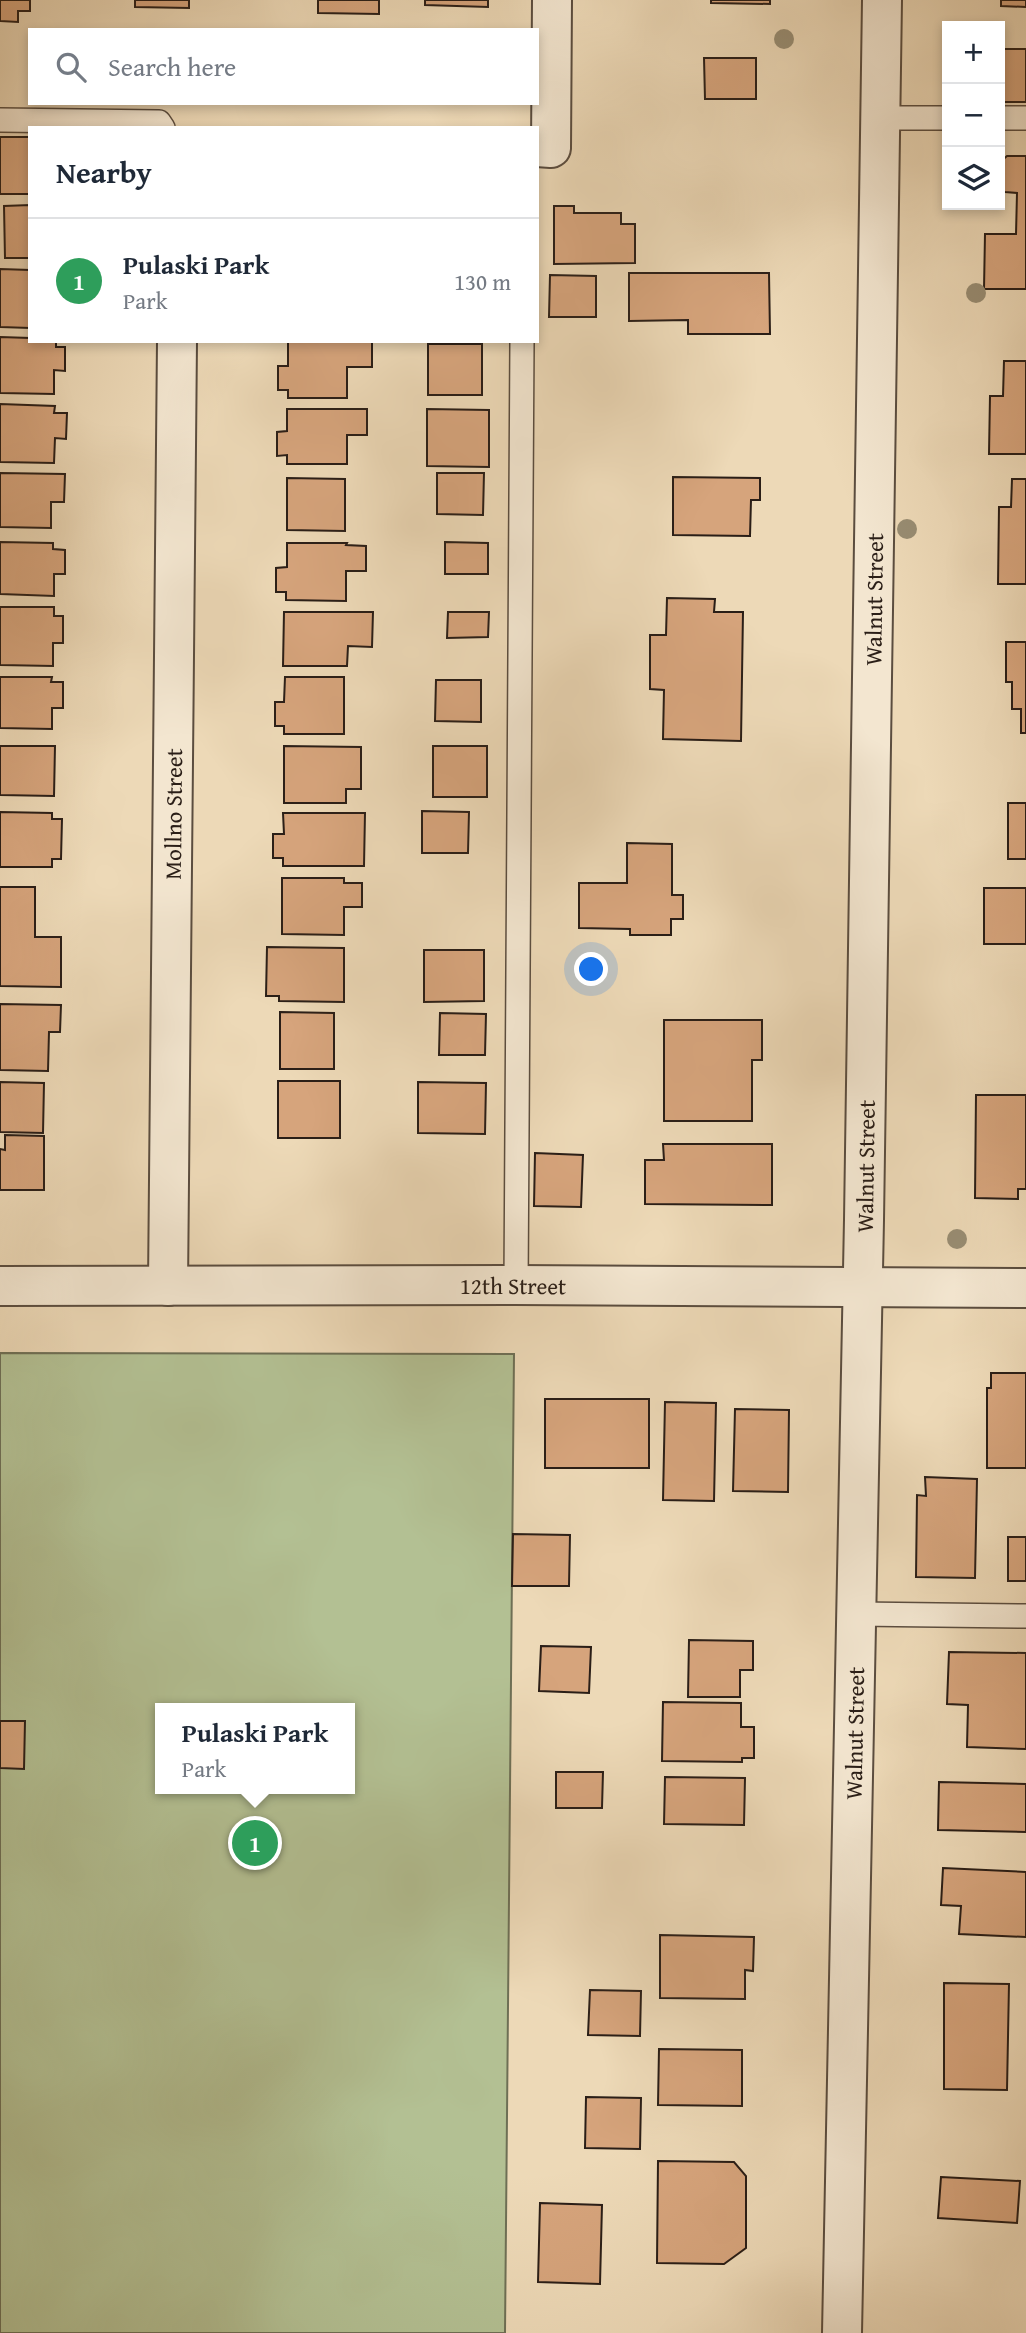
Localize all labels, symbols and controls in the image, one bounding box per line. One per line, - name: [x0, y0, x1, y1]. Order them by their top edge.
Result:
- map controls: [942, 21, 1005, 210]
- button: +: [942, 21, 1005, 84]
- search box: [28, 28, 539, 105]
- text: Search here: [108, 47, 236, 86]
- icon: search: [52, 48, 90, 86]
- button: −: [942, 84, 1005, 147]
- button: layers: [942, 147, 1005, 210]
- text: Nearby: [56, 150, 152, 194]
- text: Pulaski Park: [123, 245, 269, 284]
- text: 1: [73, 265, 85, 298]
- text: 130 m: [454, 265, 511, 298]
- text: Park: [123, 284, 167, 317]
- street label: Walnut Street: [856, 533, 891, 666]
- street label: Mollno Street: [155, 748, 190, 880]
- your location: [574, 952, 608, 986]
- street label: Walnut Street: [847, 1100, 882, 1233]
- street label: 12th Street: [460, 1268, 566, 1302]
- street label: Walnut Street: [836, 1666, 872, 1800]
- popup: [155, 1703, 355, 1794]
- text: Pulaski Park: [182, 1713, 328, 1752]
- text: Park: [182, 1752, 226, 1785]
- pin: 1: [232, 1817, 278, 1869]

